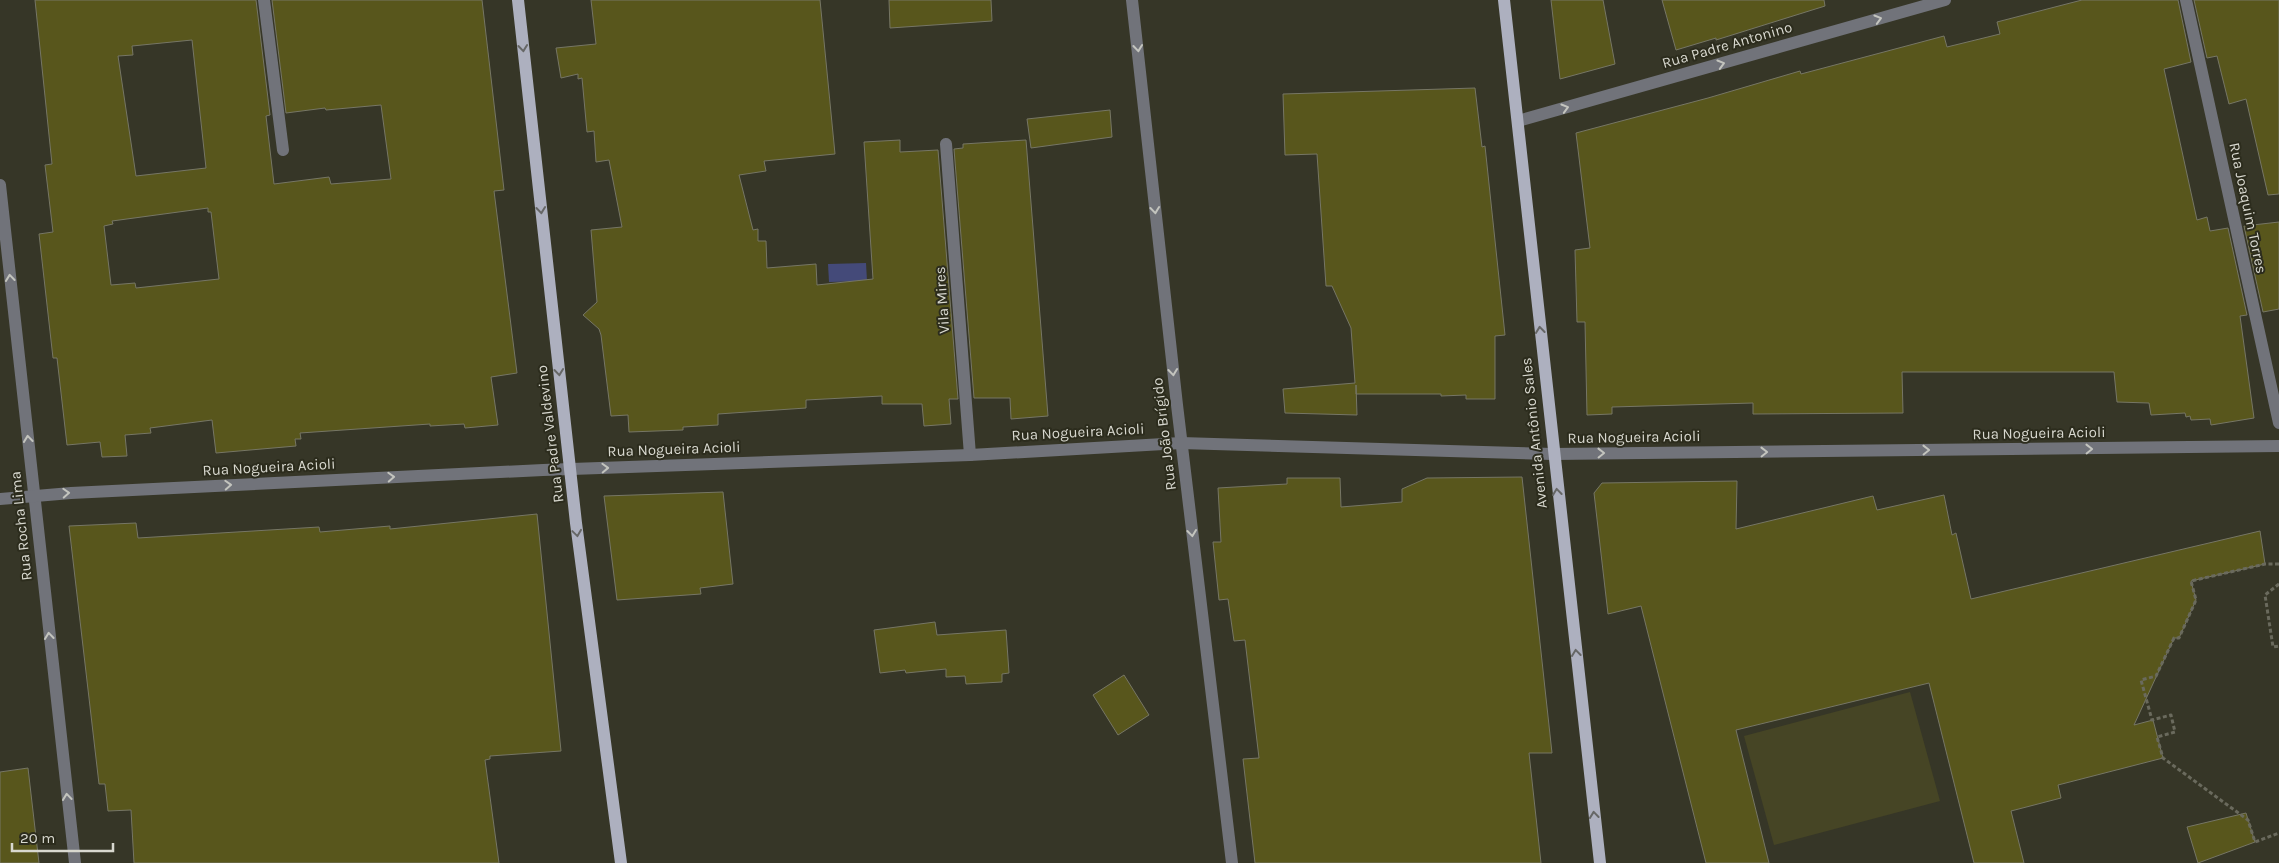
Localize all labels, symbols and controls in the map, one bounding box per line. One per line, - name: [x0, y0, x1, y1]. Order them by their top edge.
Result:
- one-way arrow: [1873, 15, 1881, 25]
- street label: Rua Padre Antonino: [1660, 18, 1794, 72]
- one-way arrow: [517, 45, 528, 53]
- one-way arrow: [1132, 45, 1143, 53]
- one-way arrow: [1717, 59, 1725, 69]
- one-way arrow: [1561, 103, 1569, 114]
- street label: Rua Joaquim Torres: [2225, 141, 2271, 275]
- one-way arrow: [535, 206, 546, 214]
- one-way arrow: [1149, 206, 1160, 214]
- street label: Vila Mires: [931, 266, 953, 334]
- one-way arrow: [5, 273, 16, 281]
- one-way arrow: [1534, 326, 1545, 334]
- street label: Avenida Antônio Sales: [1517, 357, 1551, 509]
- street label: Rua Padre Valdevino: [533, 364, 567, 504]
- one-way arrow: [553, 368, 564, 376]
- one-way arrow: [1167, 368, 1178, 376]
- street label: Rua João Brígido: [1148, 377, 1180, 491]
- street label: Rua Nogueira Acioli: [1011, 420, 1145, 444]
- street label: Rua Nogueira Acioli: [1972, 423, 2106, 443]
- street label: Rua Nogueira Acioli: [1567, 427, 1701, 447]
- one-way arrow: [23, 435, 34, 443]
- street label: Rua Nogueira Acioli: [607, 438, 741, 460]
- one-way arrow: [2085, 443, 2093, 454]
- one-way arrow: [1923, 445, 1931, 455]
- one-way arrow: [1760, 446, 1768, 457]
- one-way arrow: [1598, 448, 1606, 458]
- street label: Rua Nogueira Acioli: [202, 455, 336, 479]
- one-way arrow: [602, 462, 610, 473]
- street label: Rua Rocha Lima: [6, 470, 36, 582]
- one-way arrow: [387, 472, 395, 483]
- one-way arrow: [225, 480, 233, 491]
- one-way arrow: [1552, 487, 1563, 495]
- one-way arrow: [62, 488, 70, 499]
- one-way arrow: [572, 529, 582, 537]
- one-way arrow: [1186, 529, 1197, 537]
- one-way arrow: [44, 631, 55, 639]
- one-way arrow: [1571, 649, 1582, 657]
- one-way arrow: [62, 793, 73, 801]
- one-way arrow: [1589, 810, 1600, 818]
- scale bar: [12, 820, 114, 852]
- text: 20 m: [20, 829, 55, 847]

